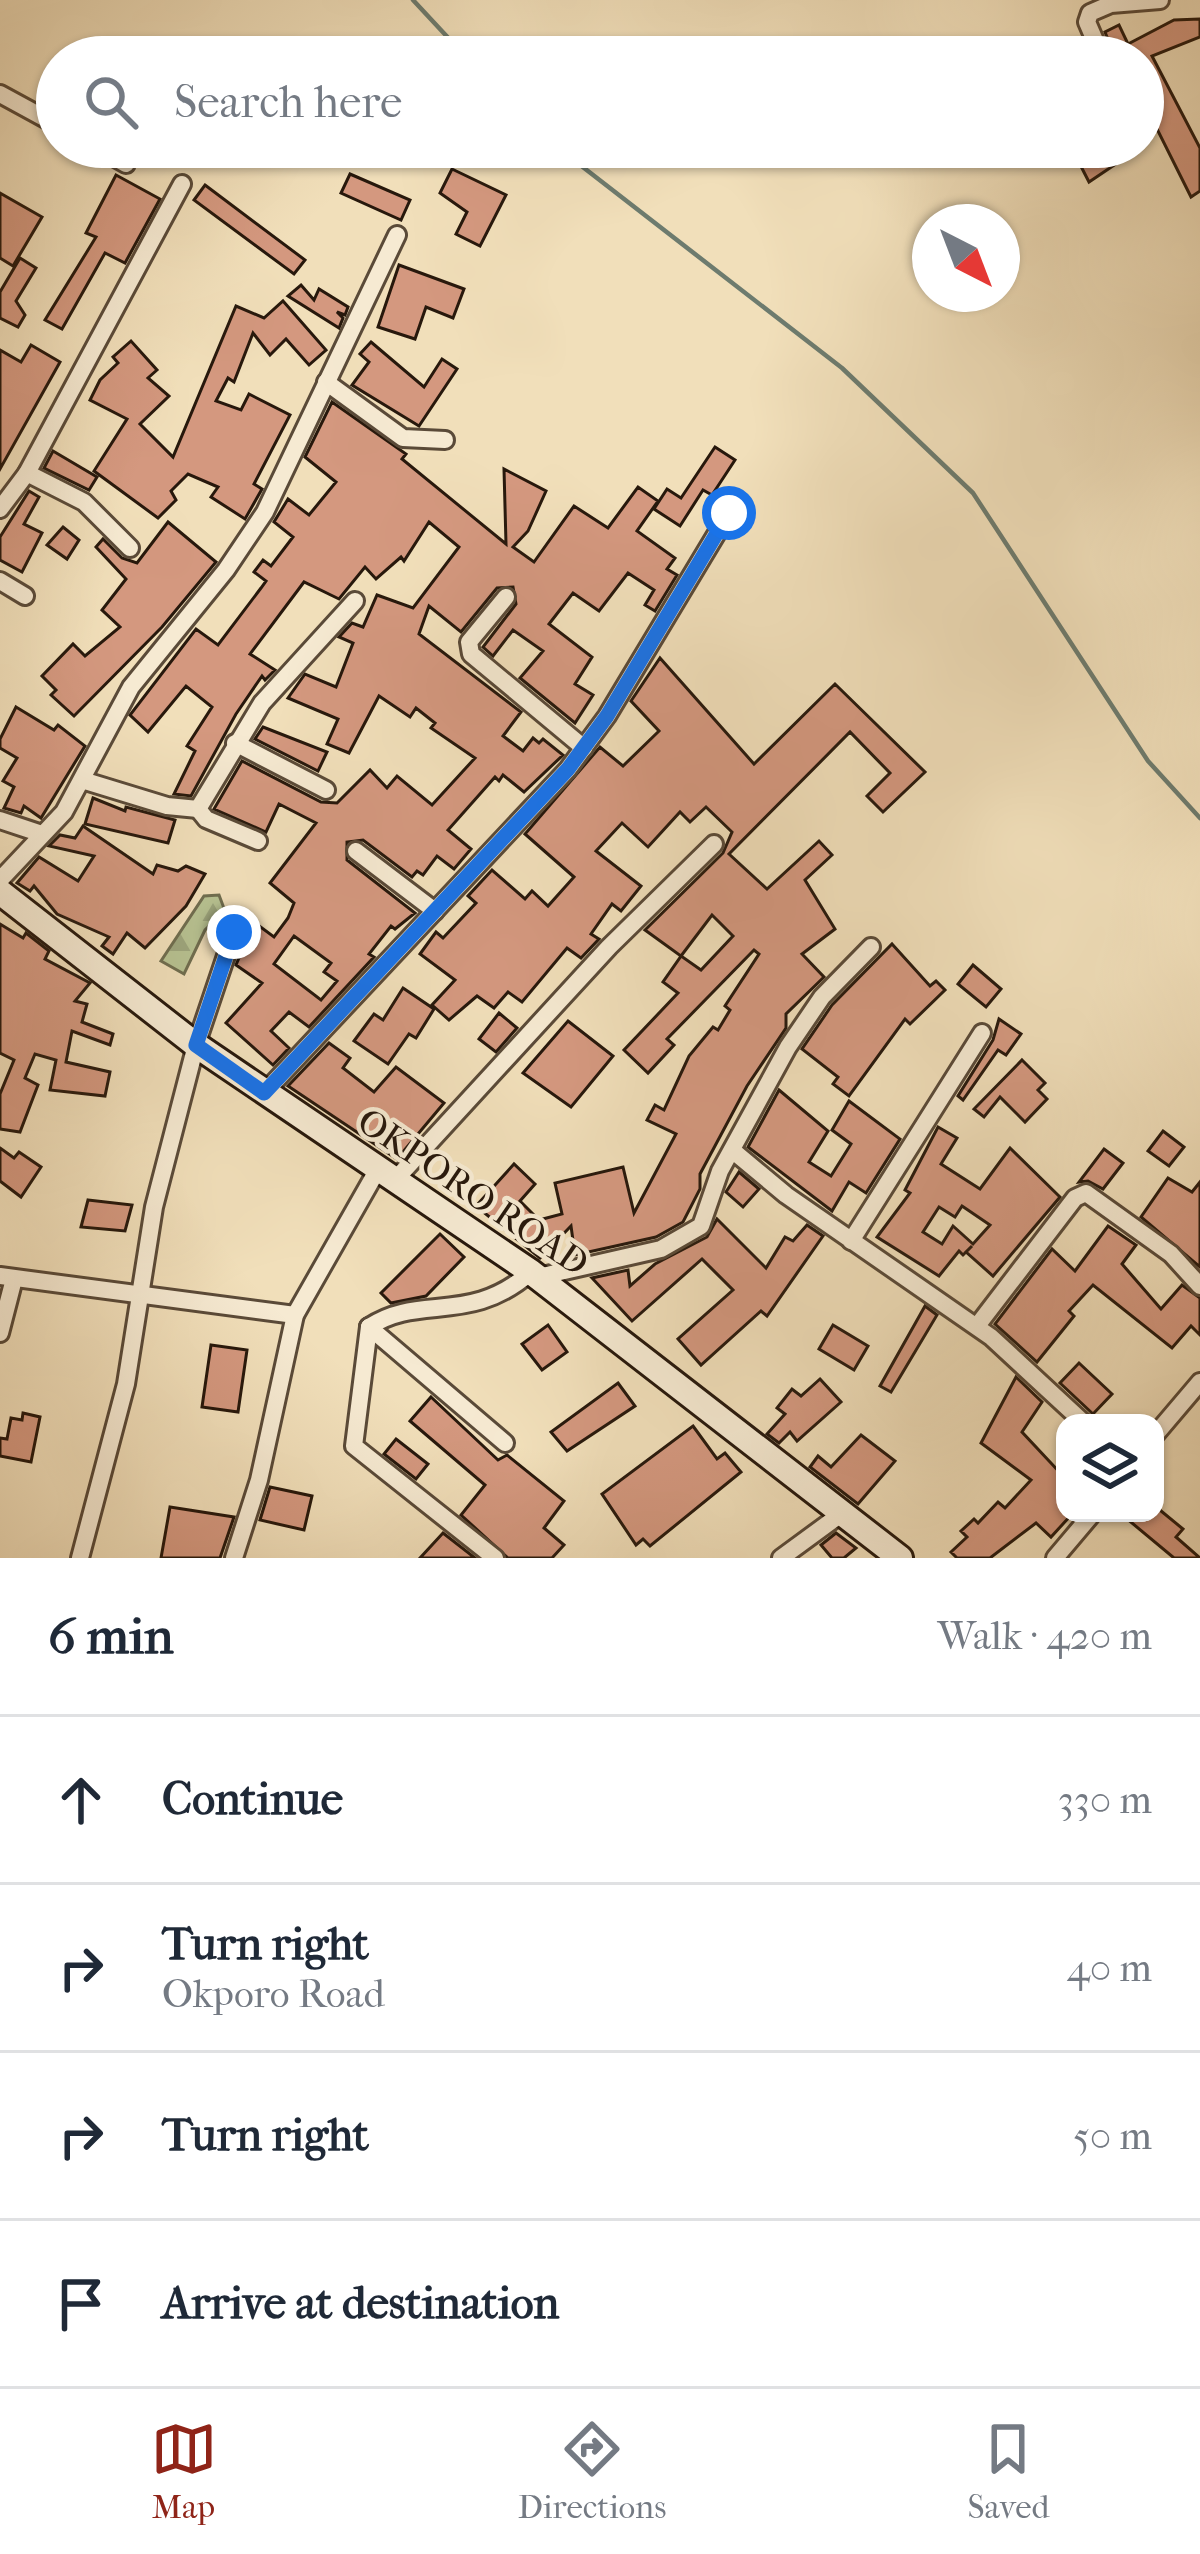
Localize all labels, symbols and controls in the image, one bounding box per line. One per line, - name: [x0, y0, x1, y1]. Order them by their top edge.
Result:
- search box: [36, 36, 1164, 168]
- icon: search: [78, 69, 144, 135]
- text: Search here: [174, 76, 402, 129]
- north arrow: [912, 204, 1020, 312]
- route start: [702, 486, 756, 540]
- route end: [207, 905, 261, 959]
- street label: OKPORO ROAD: [350, 1099, 596, 1285]
- map controls: [1056, 1414, 1164, 1522]
- button: layers: [1056, 1414, 1164, 1522]
- text: 6 min: [48, 1606, 174, 1666]
- text: Walk · 420 m: [937, 1613, 1152, 1659]
- icon: ahead: [48, 1767, 114, 1833]
- text: Continue: [162, 1773, 343, 1826]
- text: 330 m: [1058, 1777, 1152, 1823]
- text: Turn right: [162, 1918, 369, 1971]
- icon: right: [48, 1935, 114, 2001]
- text: 40 m: [1067, 1945, 1152, 1991]
- text: Okporo Road: [162, 1971, 385, 2017]
- icon: right: [48, 2103, 114, 2169]
- text: Turn right: [162, 2109, 369, 2162]
- text: 50 m: [1073, 2113, 1152, 2159]
- icon: arrive: [48, 2271, 114, 2337]
- text: Arrive at destination: [162, 2277, 559, 2330]
- tab: Map: [151, 2416, 217, 2527]
- tab: Directions: [518, 2416, 666, 2527]
- tab: Saved: [968, 2416, 1049, 2527]

